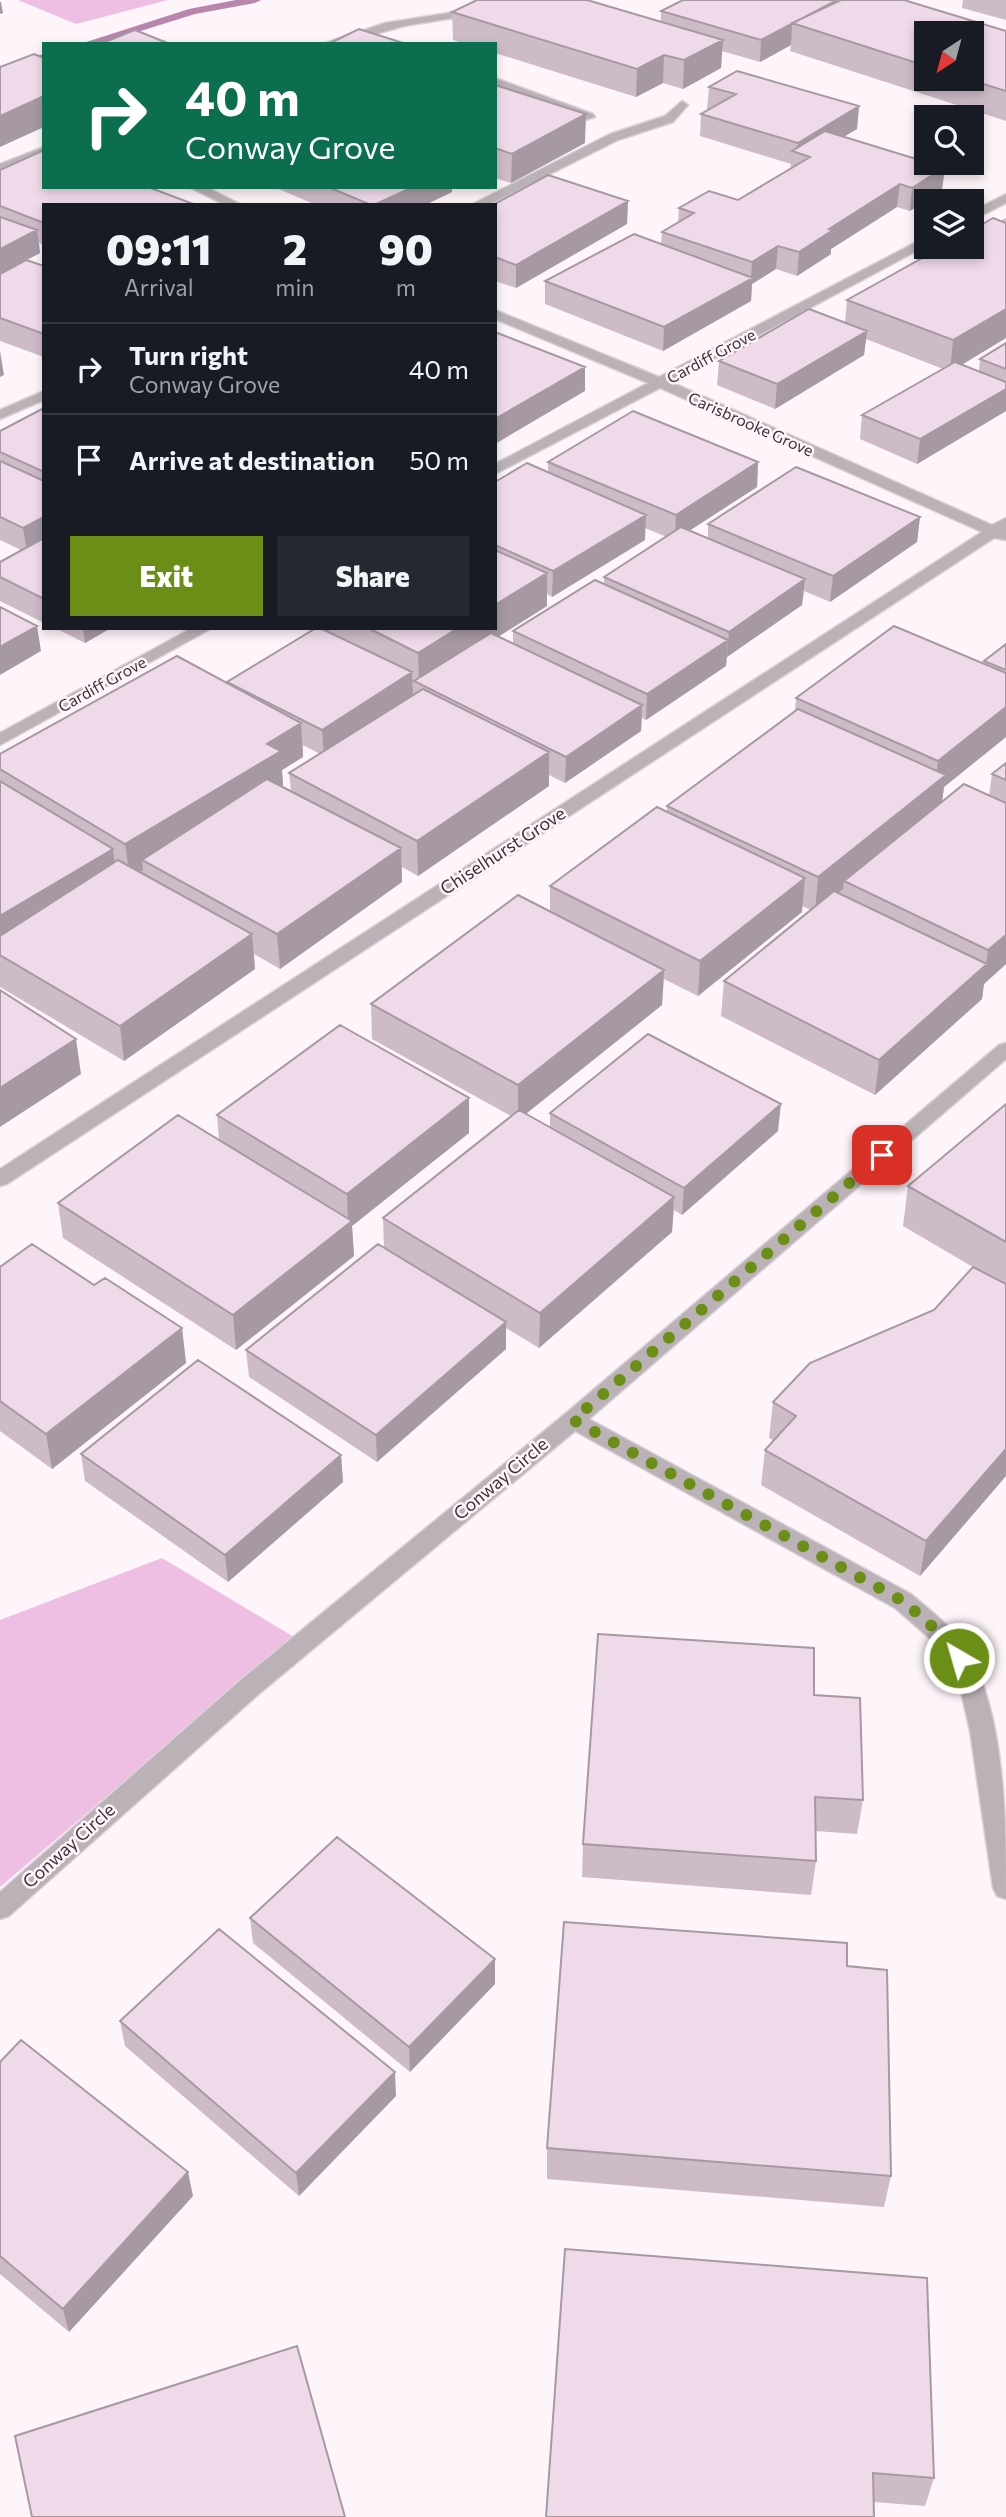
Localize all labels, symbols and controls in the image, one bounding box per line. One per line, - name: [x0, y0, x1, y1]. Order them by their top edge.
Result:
- north arrow: [914, 21, 984, 91]
- map controls: [914, 21, 984, 259]
- text: 40 m: [185, 66, 300, 126]
- icon: right: [70, 70, 161, 161]
- button: search: [914, 105, 984, 175]
- text: Conway Grove: [185, 126, 395, 166]
- button: layers: [914, 189, 984, 259]
- text: 09:11: [106, 222, 211, 274]
- text: 2: [283, 222, 307, 274]
- text: 90: [379, 222, 433, 274]
- text: Arrival: [124, 273, 193, 301]
- text: min: [275, 273, 315, 301]
- text: m: [396, 273, 416, 301]
- street label: Cardiff Grove: [663, 324, 758, 387]
- text: Turn right: [129, 339, 248, 370]
- icon: right: [70, 350, 108, 388]
- text: 40 m: [409, 353, 469, 384]
- text: Conway Grove: [129, 370, 280, 398]
- street label: Carisbrooke Grove: [686, 387, 817, 460]
- icon: arrive: [70, 441, 108, 479]
- text: Arrive at destination: [129, 444, 375, 475]
- text: 50 m: [409, 444, 469, 475]
- button: Exit: [70, 536, 263, 616]
- button: Share: [277, 536, 469, 616]
- street label: Cardiff Grove: [54, 652, 149, 716]
- street label: Chiselhurst Grove: [436, 802, 569, 899]
- pin: [852, 1125, 912, 1185]
- icon: arrive: [863, 1136, 901, 1174]
- street label: Conway Circle: [449, 1432, 552, 1524]
- position arrow: [922, 1621, 996, 1695]
- street label: Conway Circle: [18, 1798, 119, 1892]

